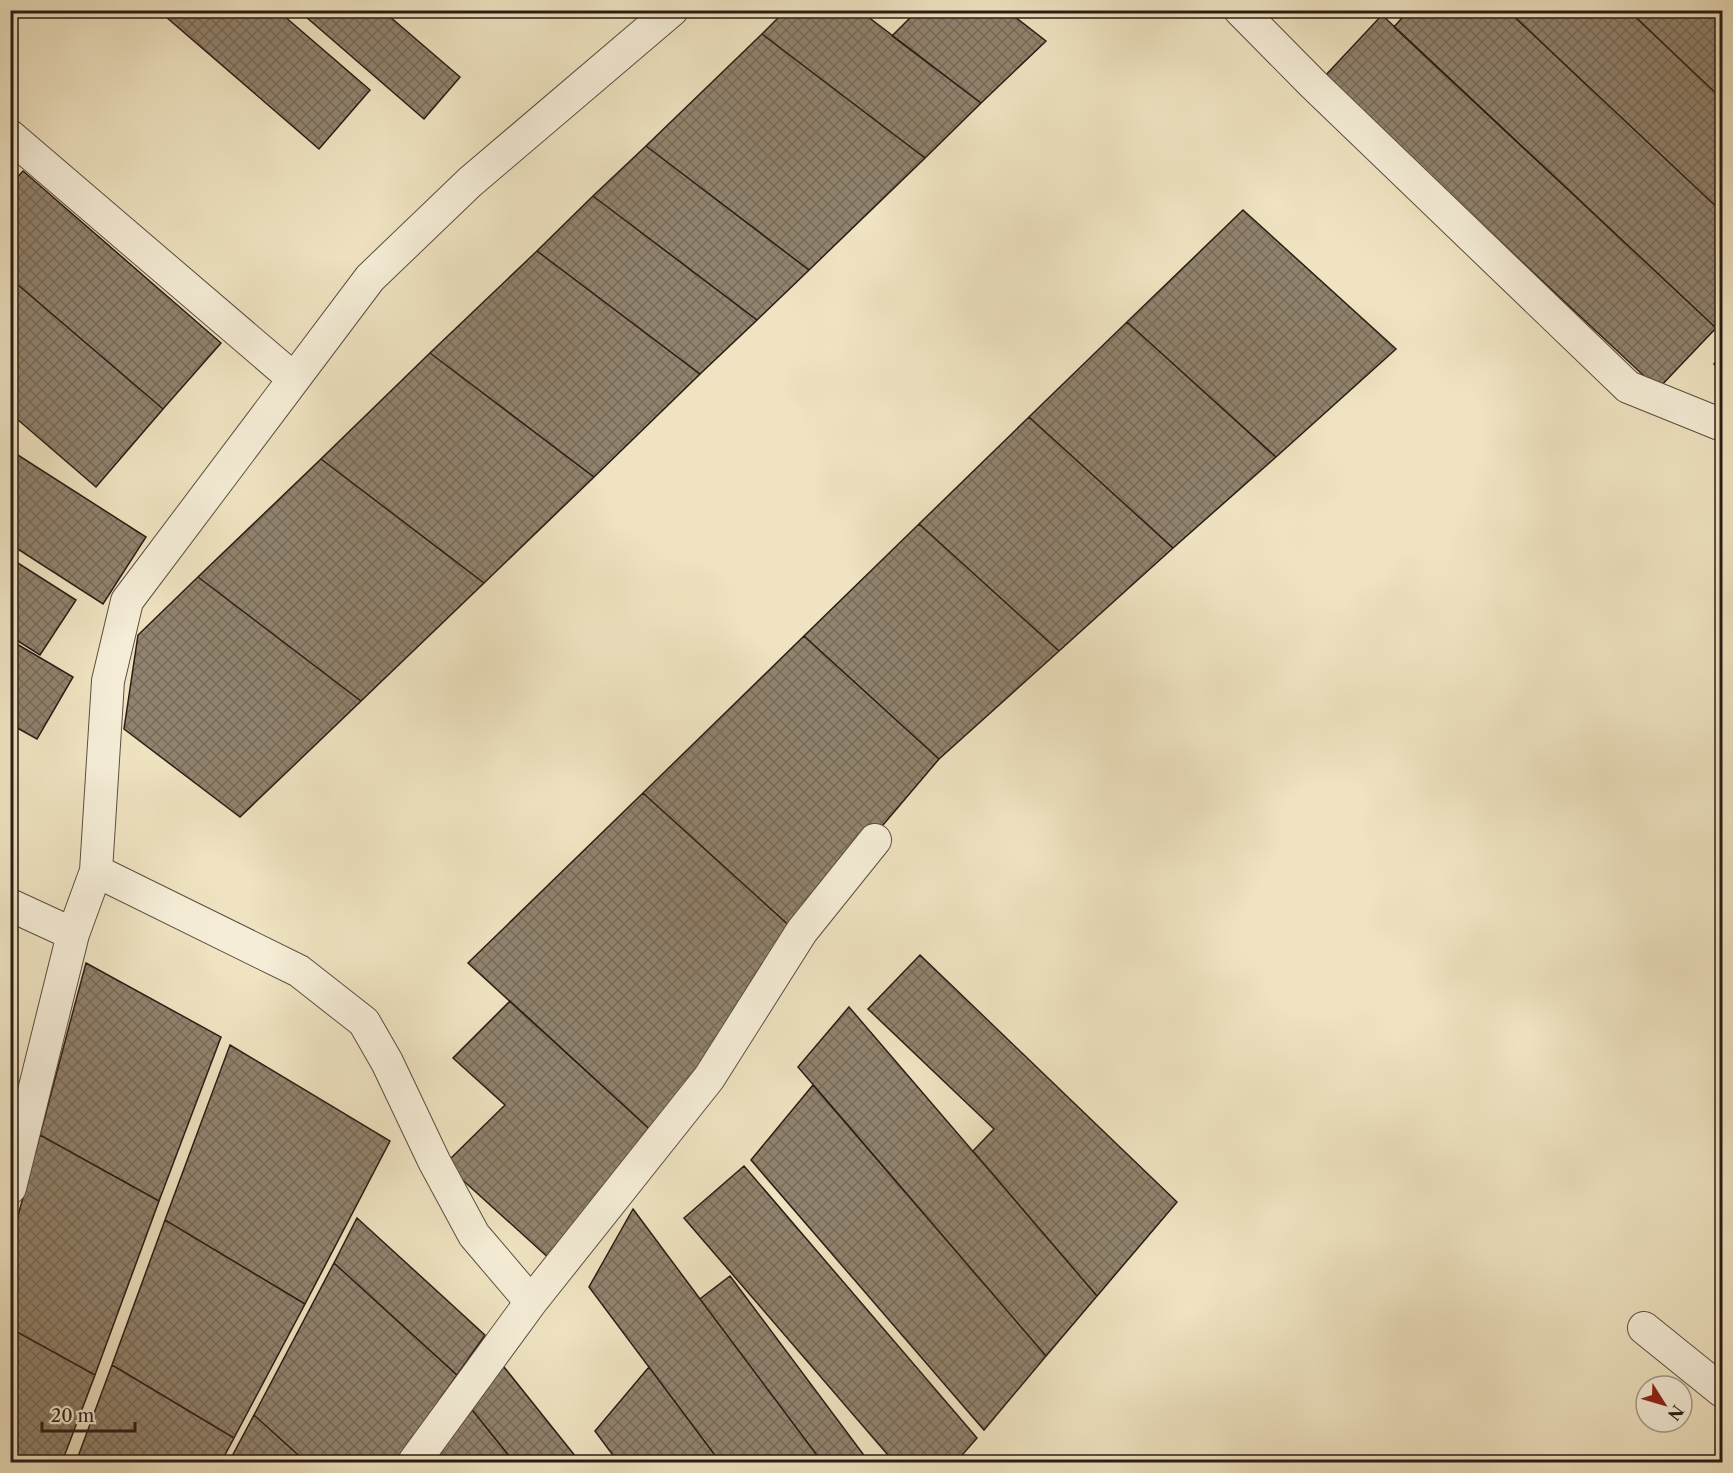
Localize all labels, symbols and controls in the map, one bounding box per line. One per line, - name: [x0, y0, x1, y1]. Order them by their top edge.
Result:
- north arrow: [1634, 1374, 1694, 1434]
- scale bar: [42, 1395, 135, 1433]
- text: N: [1664, 1401, 1688, 1425]
- text: 20 m: [51, 1405, 95, 1427]

